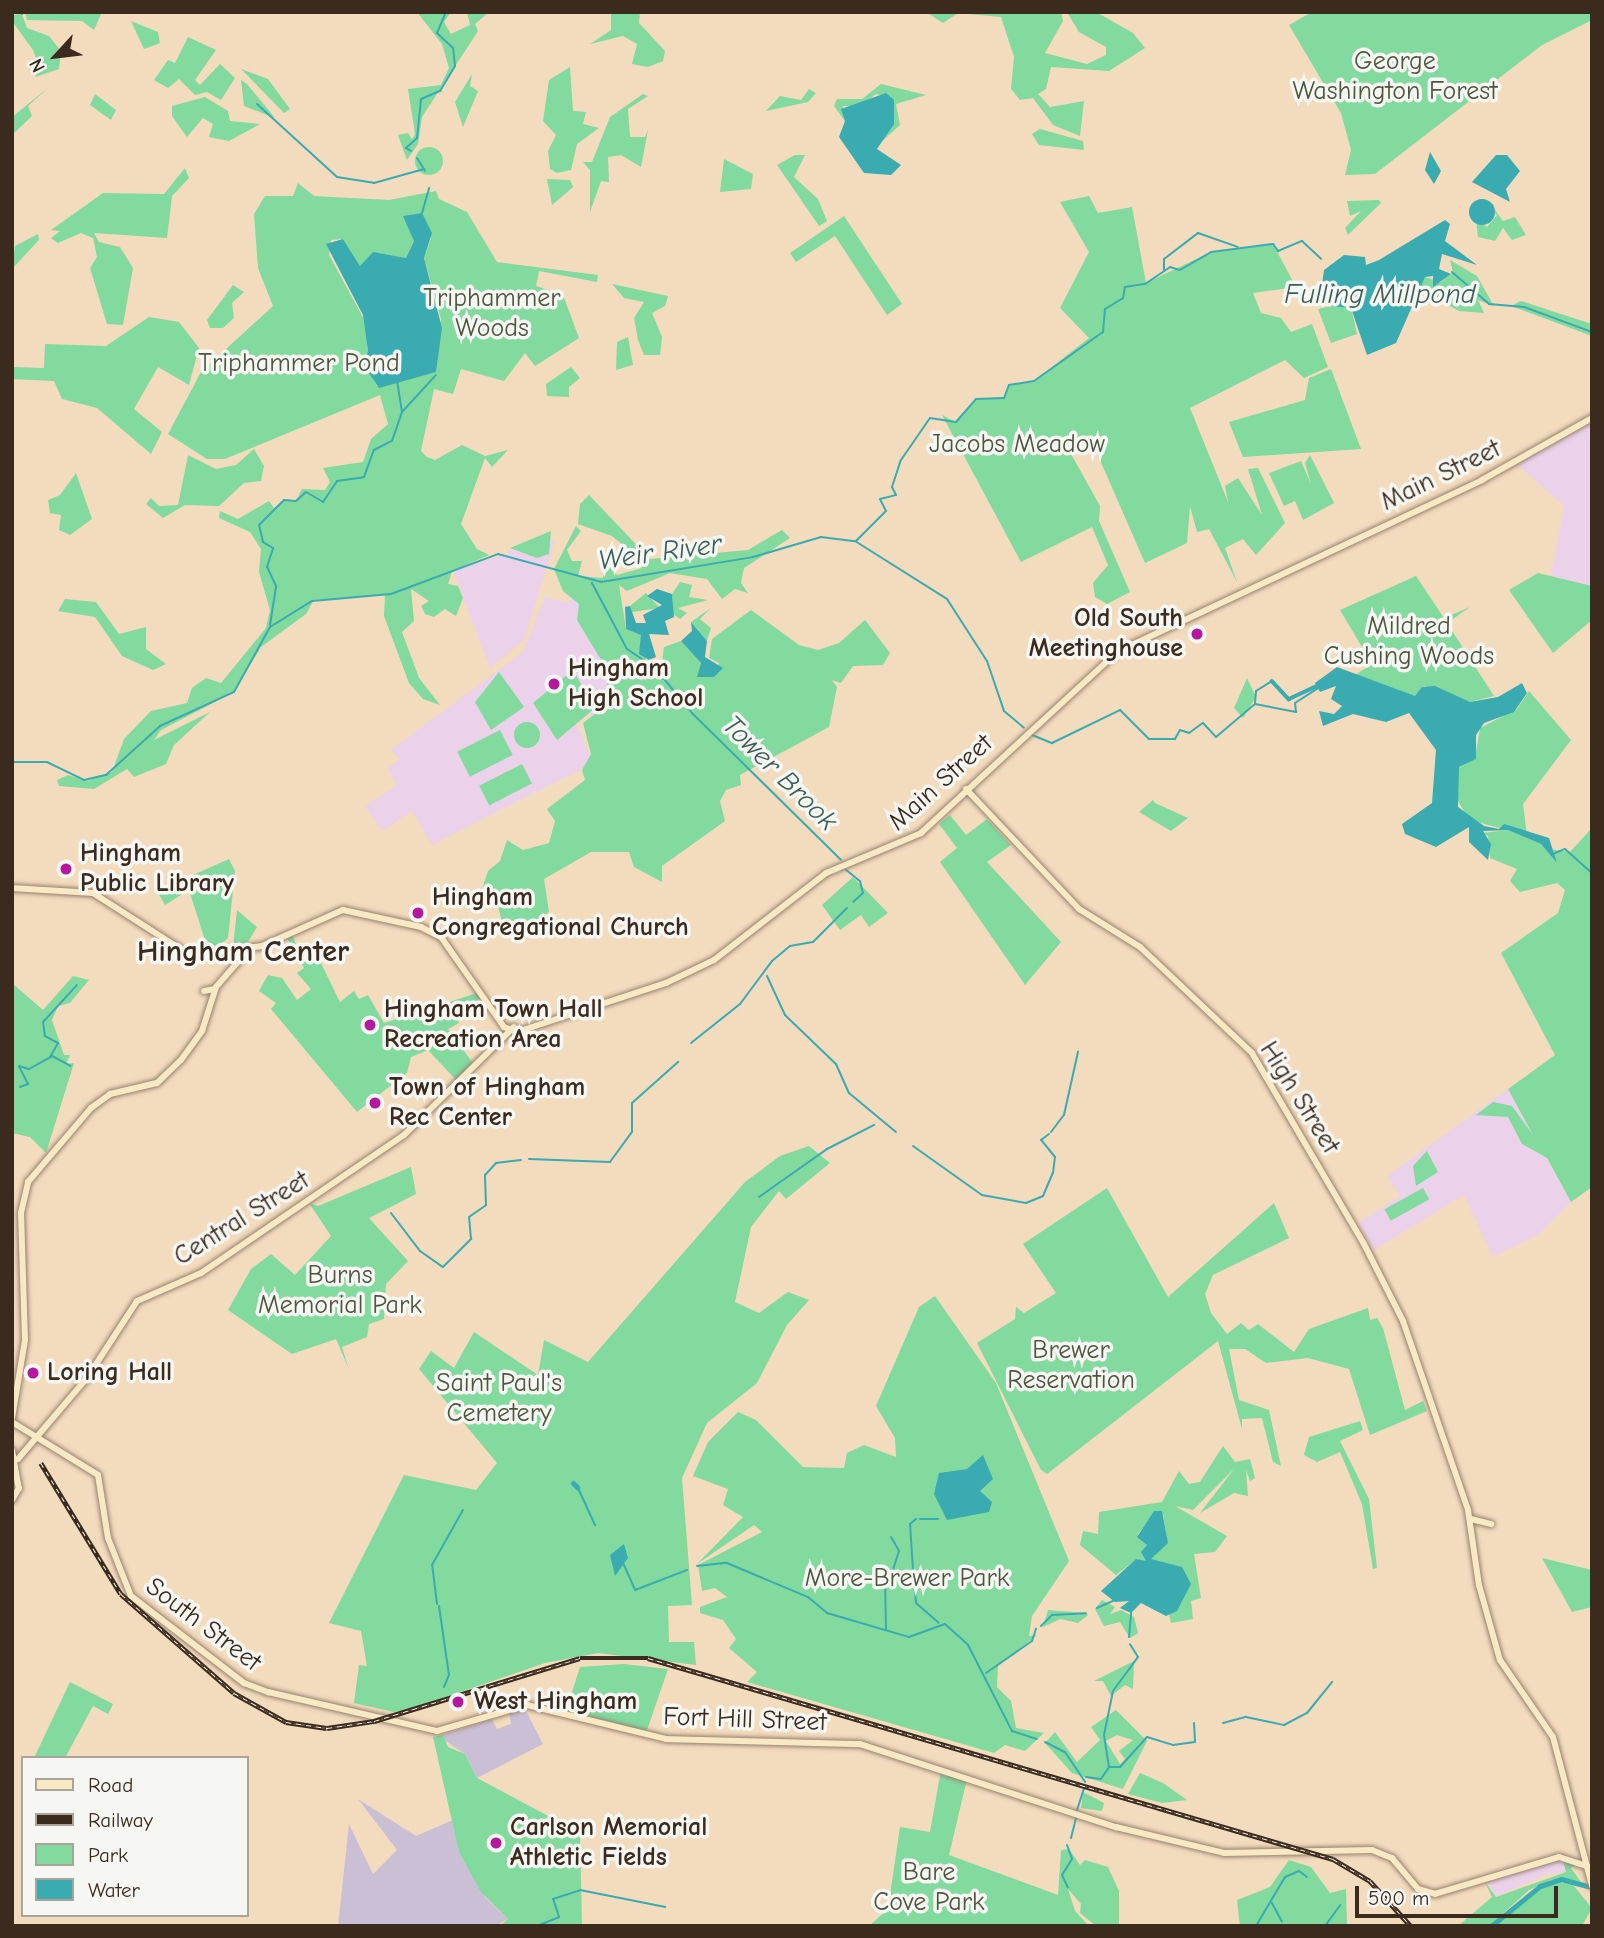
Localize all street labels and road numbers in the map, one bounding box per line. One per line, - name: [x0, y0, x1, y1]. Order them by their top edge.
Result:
- street label: Main Street: [1376, 434, 1506, 518]
- street label: Main Street: [883, 728, 999, 838]
- street label: High Street: [1252, 1036, 1346, 1160]
- street label: Central Street: [169, 1165, 315, 1273]
- street label: South Street: [139, 1571, 267, 1679]
- street label: Fort Hill Street: [663, 1702, 827, 1738]

